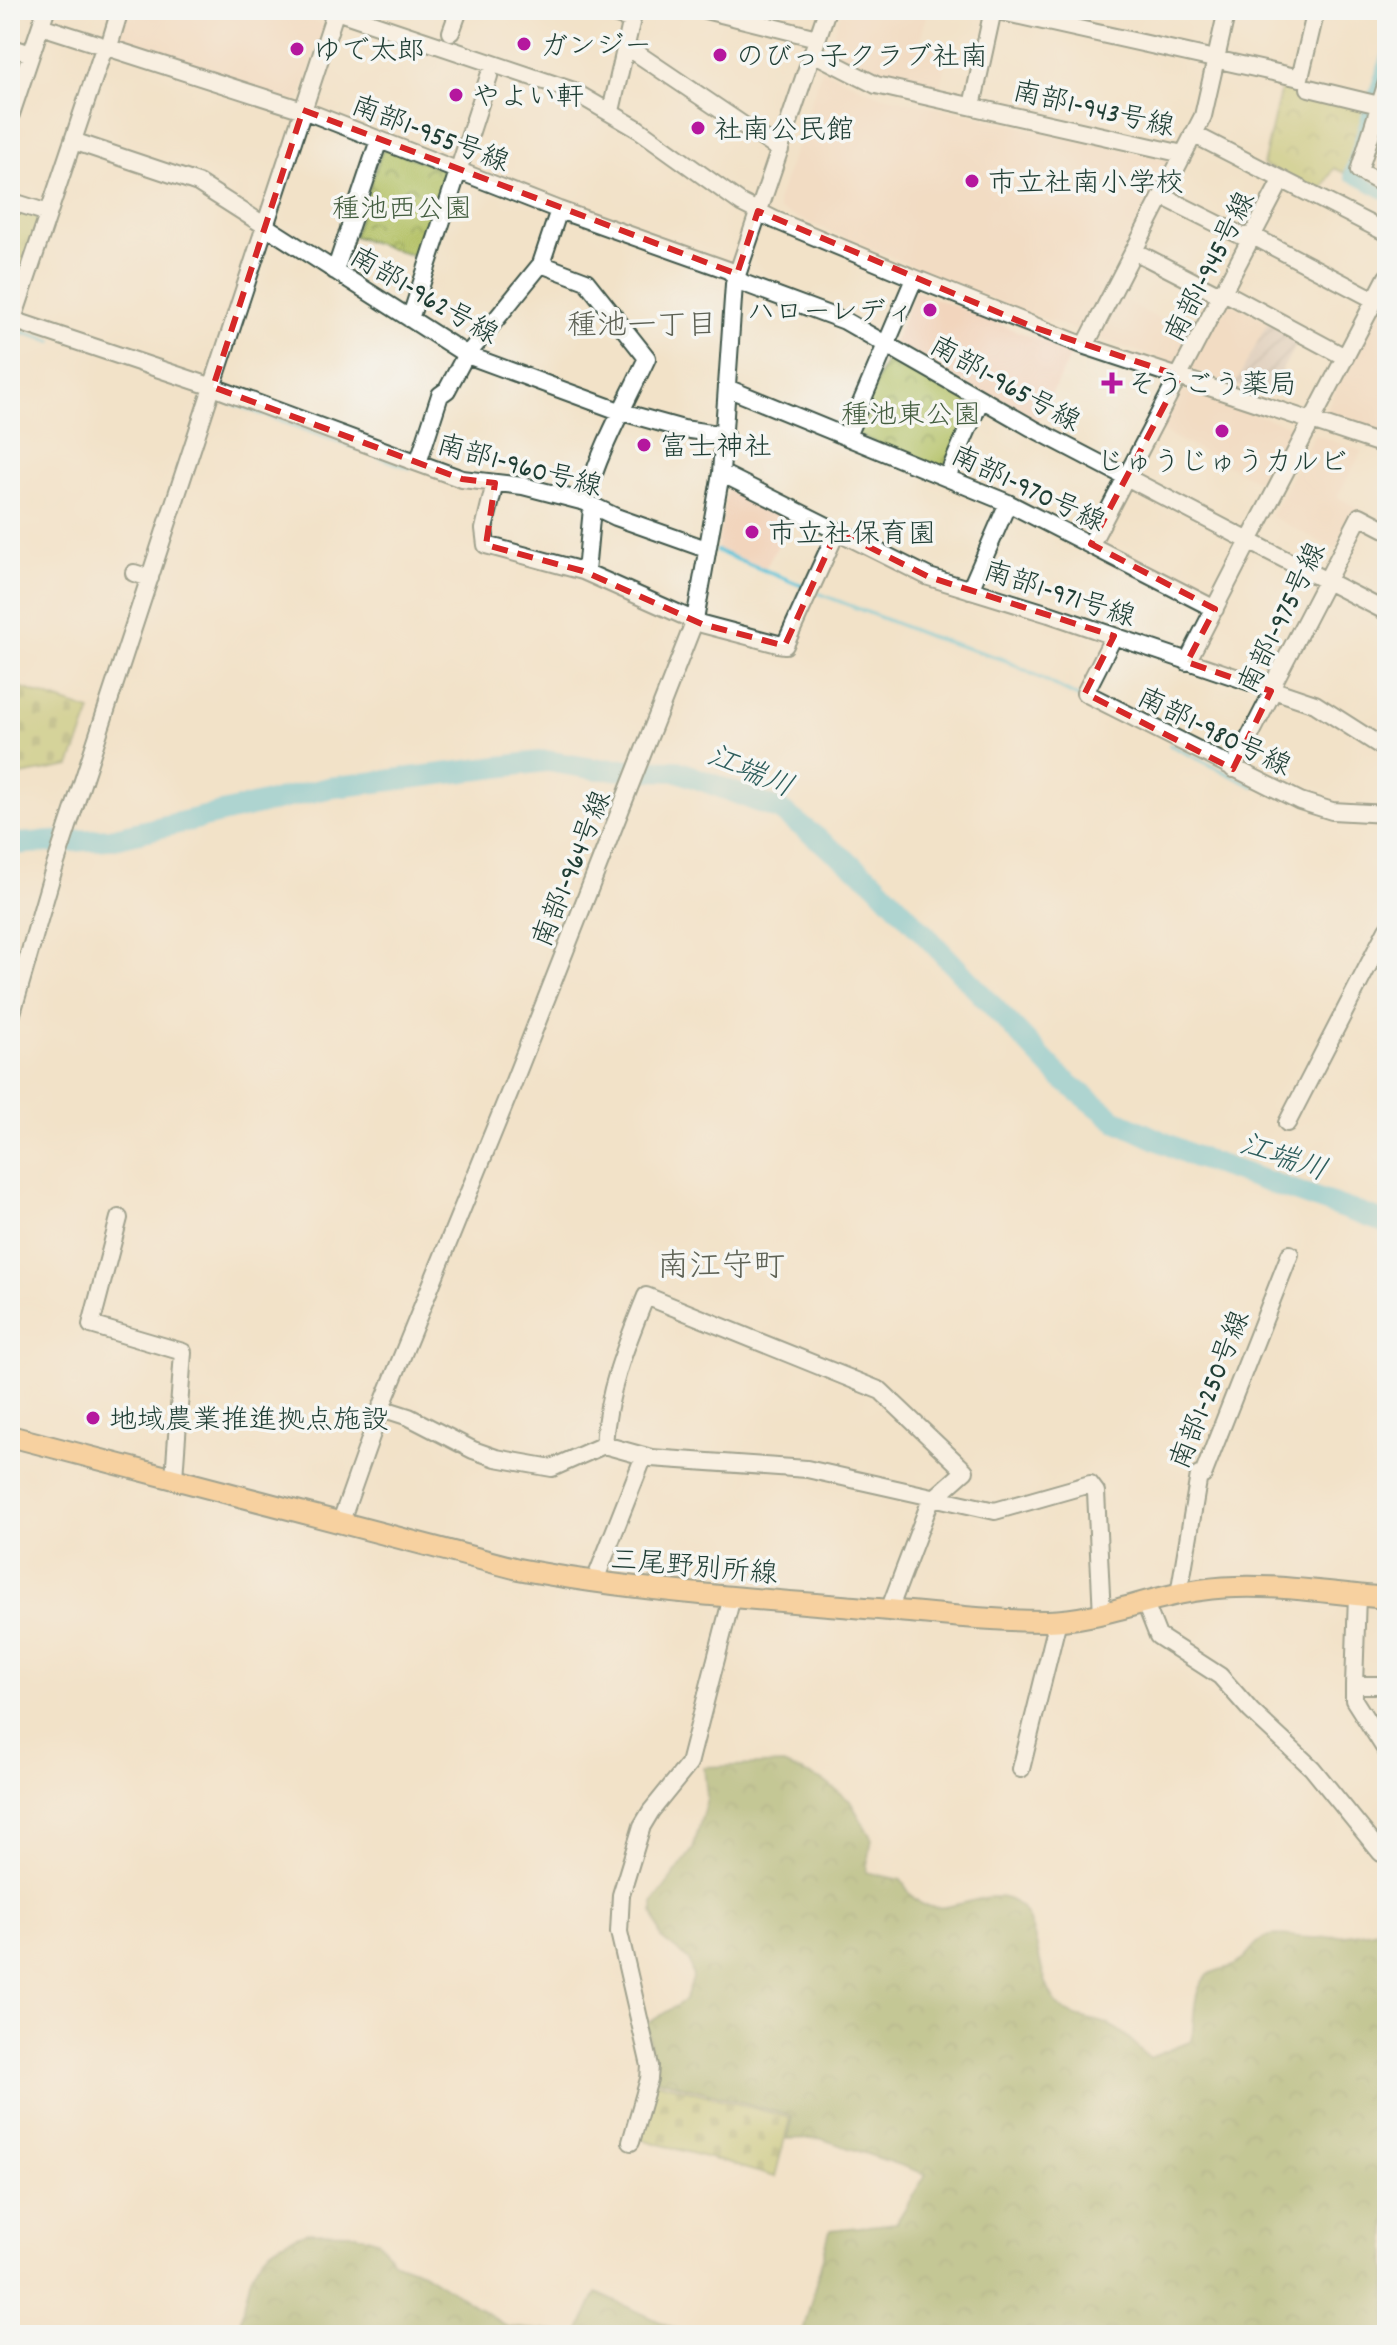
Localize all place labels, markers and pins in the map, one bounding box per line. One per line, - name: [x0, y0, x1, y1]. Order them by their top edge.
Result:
- place label: ガンジー: [540, 29, 652, 69]
- place label: ゆで太郎: [313, 34, 425, 74]
- marker: ガンジー: [515, 35, 533, 53]
- marker: ゆで太郎: [288, 40, 306, 58]
- place label: のびっ子クラブ社南: [736, 40, 988, 80]
- marker: のびっ子クラブ社南: [711, 46, 729, 64]
- place label: やよい軒: [472, 80, 584, 120]
- marker: やよい軒: [447, 86, 465, 104]
- place label: 社南公民館: [714, 113, 854, 153]
- marker: 社南公民館: [689, 119, 707, 137]
- place label: 市立社南小学校: [988, 166, 1184, 206]
- marker: 市立社南小学校: [963, 172, 981, 190]
- place label: ハローレディ: [747, 295, 914, 335]
- marker: ハローレディ: [921, 301, 939, 319]
- place label: そうごう薬局: [1128, 368, 1297, 408]
- marker: そうごう薬局: [1103, 374, 1121, 392]
- marker: じゅうじゅうカルビ: [1213, 422, 1231, 440]
- place label: 富士神社: [660, 430, 772, 470]
- marker: 富士神社: [635, 436, 653, 454]
- place label: じゅうじゅうカルビ: [1097, 445, 1347, 485]
- place label: 市立社保育園: [768, 517, 936, 557]
- marker: 市立社保育園: [743, 523, 761, 541]
- place label: 地域農業推進拠点施設: [109, 1403, 389, 1443]
- marker: 地域農業推進拠点施設: [84, 1409, 102, 1427]

